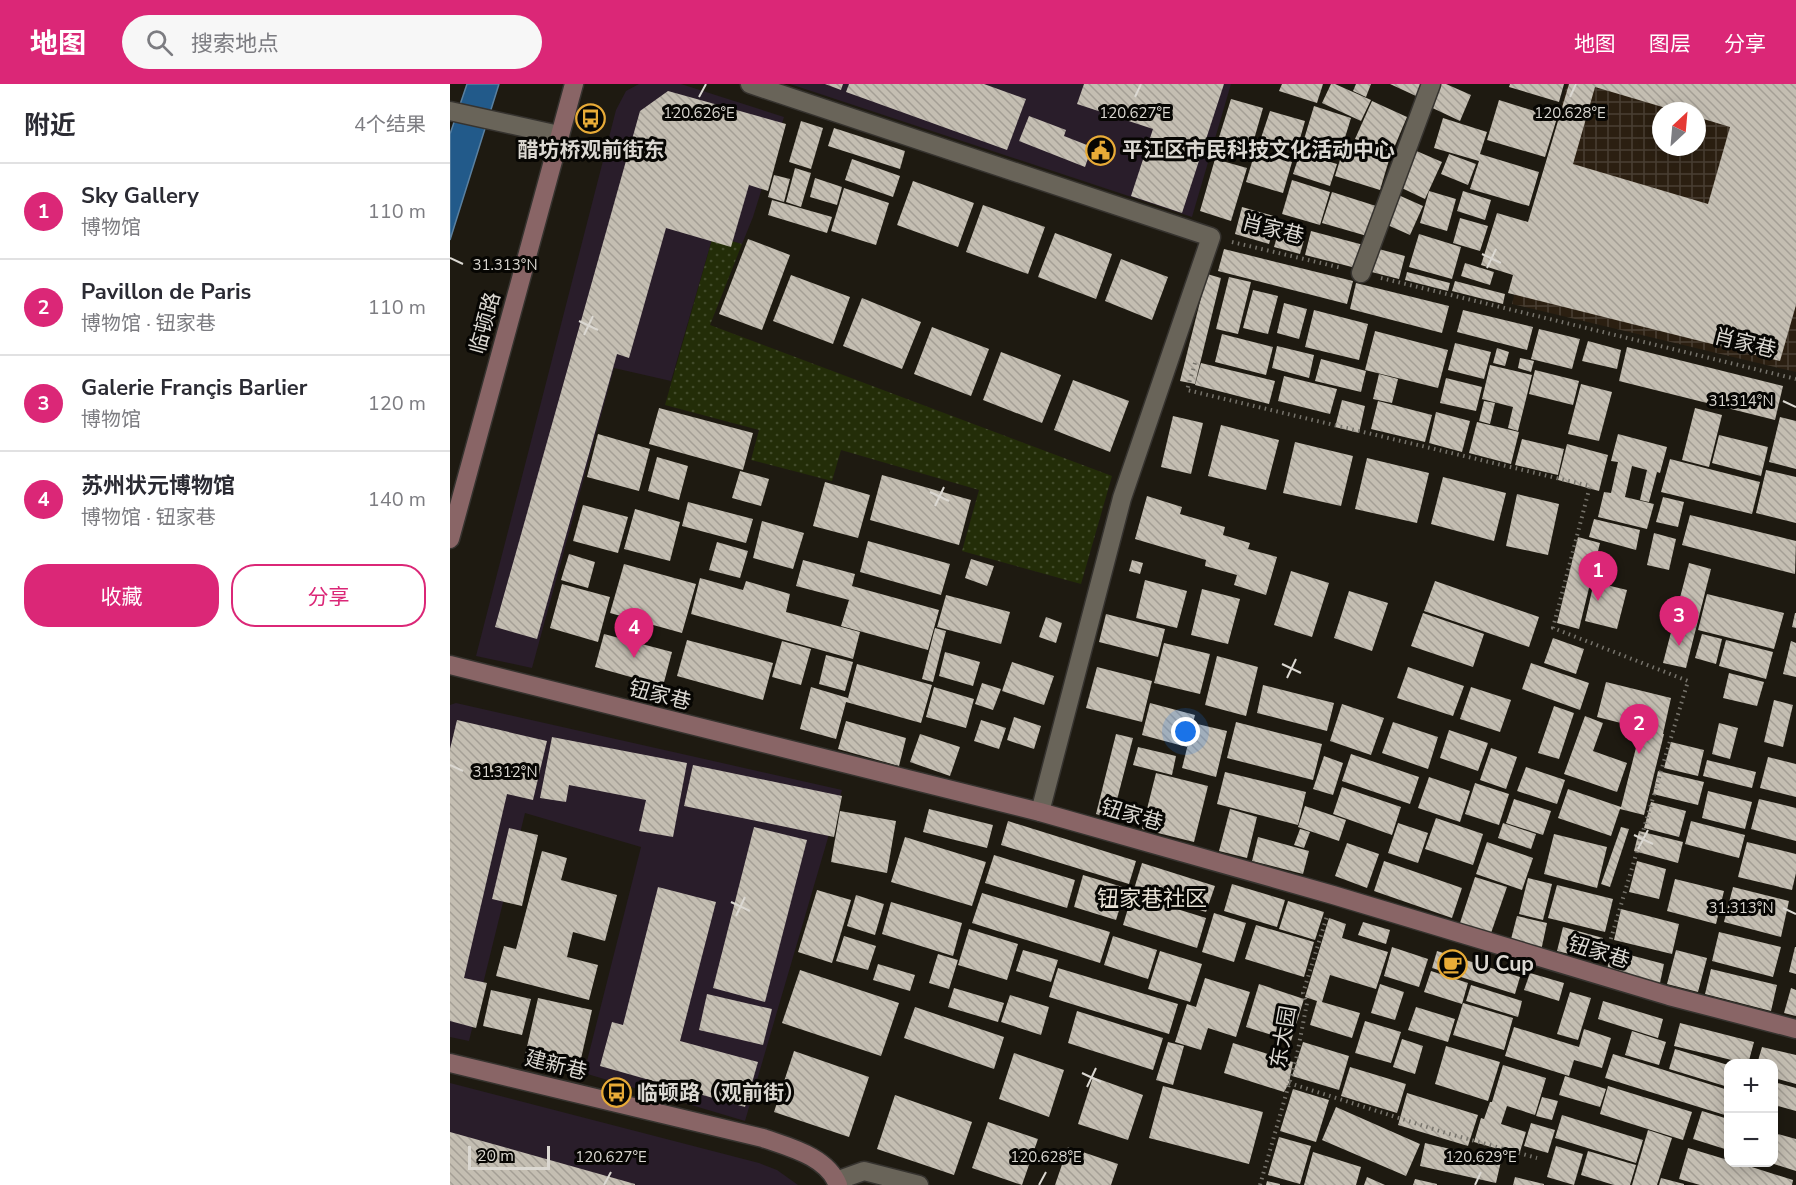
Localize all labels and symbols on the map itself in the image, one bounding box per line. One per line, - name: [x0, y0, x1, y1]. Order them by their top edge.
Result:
- north arrow: [1652, 102, 1706, 156]
- bus stop icon: 醋坊桥观前街东: [575, 103, 607, 135]
- text: 120.626°E: [663, 103, 735, 123]
- text: 120.627°E: [1099, 103, 1171, 123]
- text: 120.628°E: [1534, 103, 1606, 123]
- public building icon: 平江区市民科技文化活动中心: [1085, 134, 1117, 166]
- place label: 醋坊桥观前街东: [518, 136, 665, 164]
- place label: 平江区市民科技文化活动中心: [1122, 136, 1395, 164]
- street label: 肖家巷: [1239, 208, 1307, 250]
- text: 31.313°N: [472, 255, 538, 275]
- street label: 临顿路: [463, 289, 507, 357]
- street label: 肖家巷: [1711, 322, 1779, 364]
- text: 31.314°N: [1708, 391, 1774, 411]
- pin: 1: [1578, 552, 1618, 601]
- pin: 3: [1660, 596, 1698, 646]
- pin: 4: [614, 608, 654, 658]
- street label: 钮家巷: [626, 674, 694, 716]
- pin: 2: [1620, 704, 1658, 754]
- your location: [1171, 717, 1200, 746]
- text: 31.312°N: [472, 762, 538, 782]
- street label: 钮家巷: [1098, 793, 1166, 837]
- district label: 钮家巷社区: [1097, 884, 1207, 914]
- text: 31.313°N: [1708, 898, 1774, 918]
- street label: 钮家巷: [1565, 929, 1633, 975]
- cafe icon: U Cup: [1437, 948, 1469, 980]
- place label: U Cup: [1474, 950, 1534, 978]
- street label: 东大园: [1264, 1004, 1302, 1070]
- street label: 建新巷: [522, 1044, 590, 1086]
- bus stop icon: 临顿路（观前街）: [600, 1077, 632, 1109]
- place label: 临顿路（观前街）: [637, 1079, 805, 1107]
- scale bar: [468, 1143, 550, 1170]
- text: 120.627°E: [575, 1147, 647, 1167]
- text: 120.628°E: [1010, 1147, 1082, 1167]
- text: 120.629°E: [1445, 1147, 1517, 1167]

